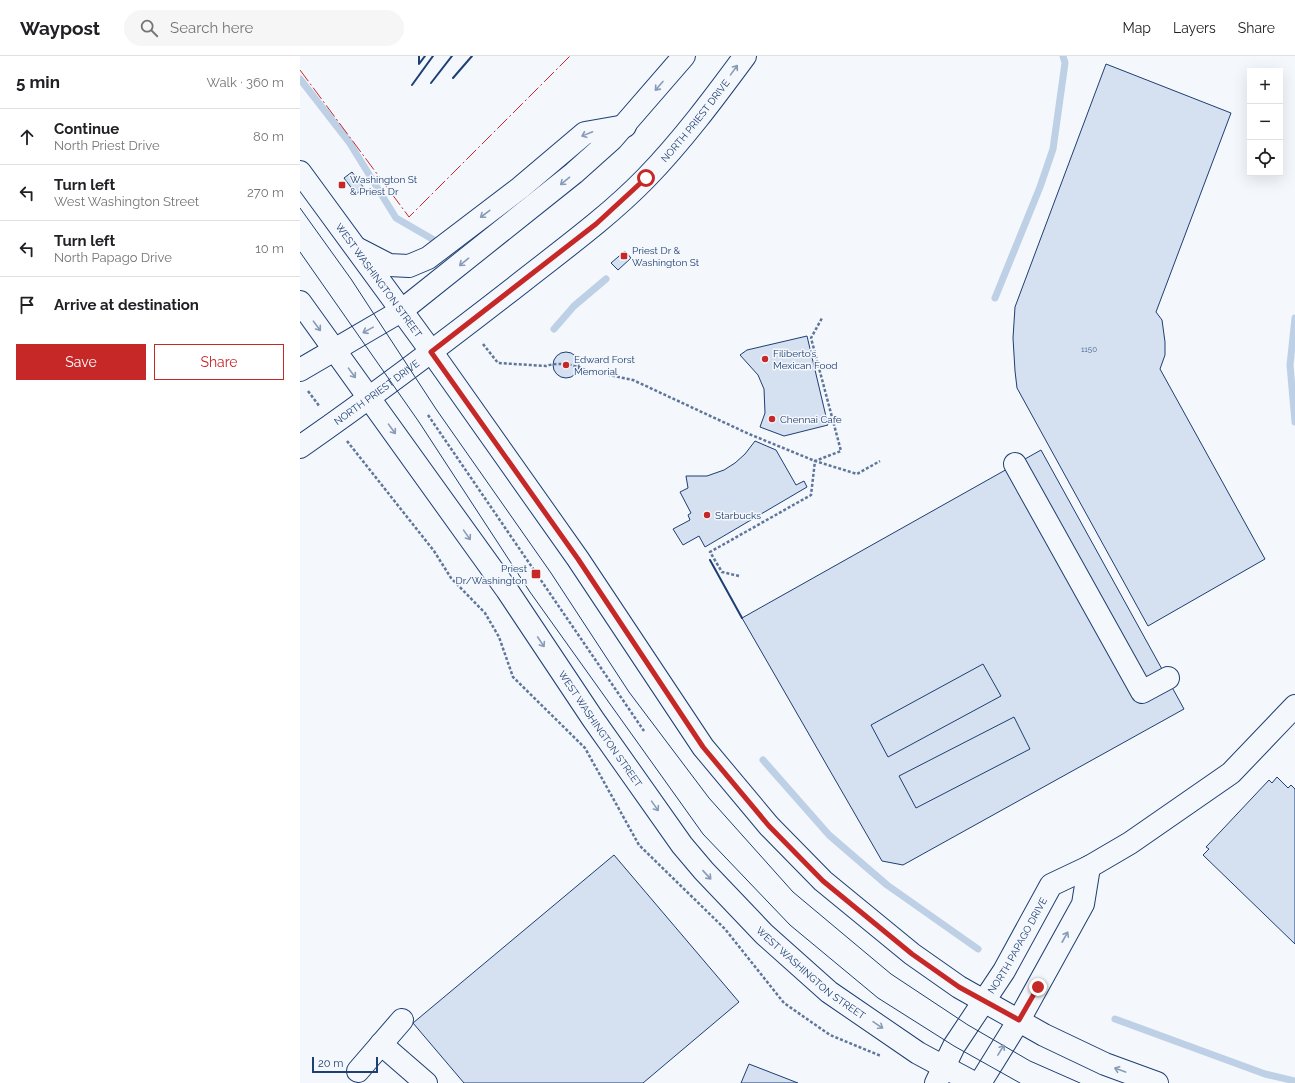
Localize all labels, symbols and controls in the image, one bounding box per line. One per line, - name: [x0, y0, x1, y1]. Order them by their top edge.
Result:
- search box: [124, 10, 404, 46]
- text: Waypost: [20, 17, 100, 39]
- icon: search: [138, 17, 160, 39]
- text: Search here: [170, 19, 253, 37]
- text: Map: [1123, 20, 1151, 36]
- text: Layers: [1173, 20, 1216, 36]
- text: Share: [1238, 20, 1275, 36]
- one-way arrow: [730, 65, 738, 76]
- map controls: [1247, 68, 1283, 176]
- button: +: [1247, 68, 1283, 104]
- text: 5 min: [16, 72, 60, 92]
- text: Walk · 360 m: [206, 75, 284, 90]
- street label: NORTH PRIEST DRIVE: [659, 77, 732, 164]
- one-way arrow: [655, 80, 664, 91]
- button: −: [1247, 104, 1283, 140]
- text: Continue: [54, 120, 119, 138]
- icon: ahead: [16, 126, 38, 148]
- text: 80 m: [253, 129, 284, 144]
- one-way arrow: [581, 131, 593, 139]
- text: North Priest Drive: [54, 138, 160, 153]
- button: locate: [1247, 140, 1283, 176]
- route start: [637, 169, 655, 187]
- place label: Washington St & Priest Dr: [350, 174, 418, 197]
- text: Turn left: [54, 176, 115, 194]
- one-way arrow: [560, 176, 571, 185]
- marker: Washington St & Priest Dr: [337, 180, 347, 190]
- icon: left: [16, 182, 38, 204]
- text: 270 m: [247, 185, 284, 200]
- text: West Washington Street: [54, 194, 199, 209]
- one-way arrow: [480, 210, 491, 219]
- street label: WEST WASHINGTON STREET: [333, 221, 424, 340]
- text: Turn left: [54, 232, 115, 250]
- icon: left: [16, 238, 38, 260]
- text: 10 m: [255, 241, 284, 256]
- place label: Priest Dr & Washington St: [632, 245, 700, 268]
- text: North Papago Drive: [54, 250, 172, 265]
- marker: Priest Dr & Washington St: [619, 251, 629, 261]
- one-way arrow: [458, 258, 469, 266]
- icon: arrive: [16, 294, 38, 316]
- text: Arrive at destination: [54, 296, 199, 314]
- one-way arrow: [313, 320, 321, 331]
- one-way arrow: [362, 327, 374, 335]
- button: Save: [16, 344, 146, 380]
- button: Share: [154, 344, 284, 380]
- house number: 1150: [1081, 344, 1097, 354]
- place label: Filiberto’s Mexican Food: [773, 348, 838, 371]
- place label: Edward Forst Memorial: [574, 354, 636, 377]
- marker: Filiberto’s Mexican Food: [760, 354, 770, 364]
- street label: NORTH PRIEST DRIVE: [332, 358, 421, 427]
- marker: Edward Forst Memorial: [561, 360, 571, 370]
- one-way arrow: [348, 367, 356, 378]
- marker: Chennai Cafe: [767, 414, 777, 424]
- place label: Chennai Cafe: [780, 414, 842, 425]
- one-way arrow: [388, 423, 396, 434]
- marker: Starbucks: [702, 510, 712, 520]
- place label: Starbucks: [715, 510, 761, 521]
- one-way arrow: [463, 529, 471, 540]
- place label: Priest Dr/Washington: [456, 563, 528, 586]
- marker: Priest Dr/Washington: [530, 568, 542, 580]
- one-way arrow: [537, 636, 545, 647]
- street label: WEST WASHINGTON STREET: [556, 669, 644, 789]
- one-way arrow: [651, 801, 659, 812]
- one-way arrow: [703, 870, 712, 880]
- street label: NORTH PAPAGO DRIVE: [986, 896, 1049, 996]
- street label: WEST WASHINGTON STREET: [754, 925, 867, 1021]
- one-way arrow: [1062, 931, 1069, 943]
- route end: [1029, 978, 1047, 996]
- one-way arrow: [872, 1021, 883, 1029]
- one-way arrow: [997, 1045, 1005, 1056]
- scale bar: [312, 1055, 378, 1074]
- text: 20 m: [318, 1057, 343, 1070]
- one-way arrow: [1114, 1066, 1127, 1073]

